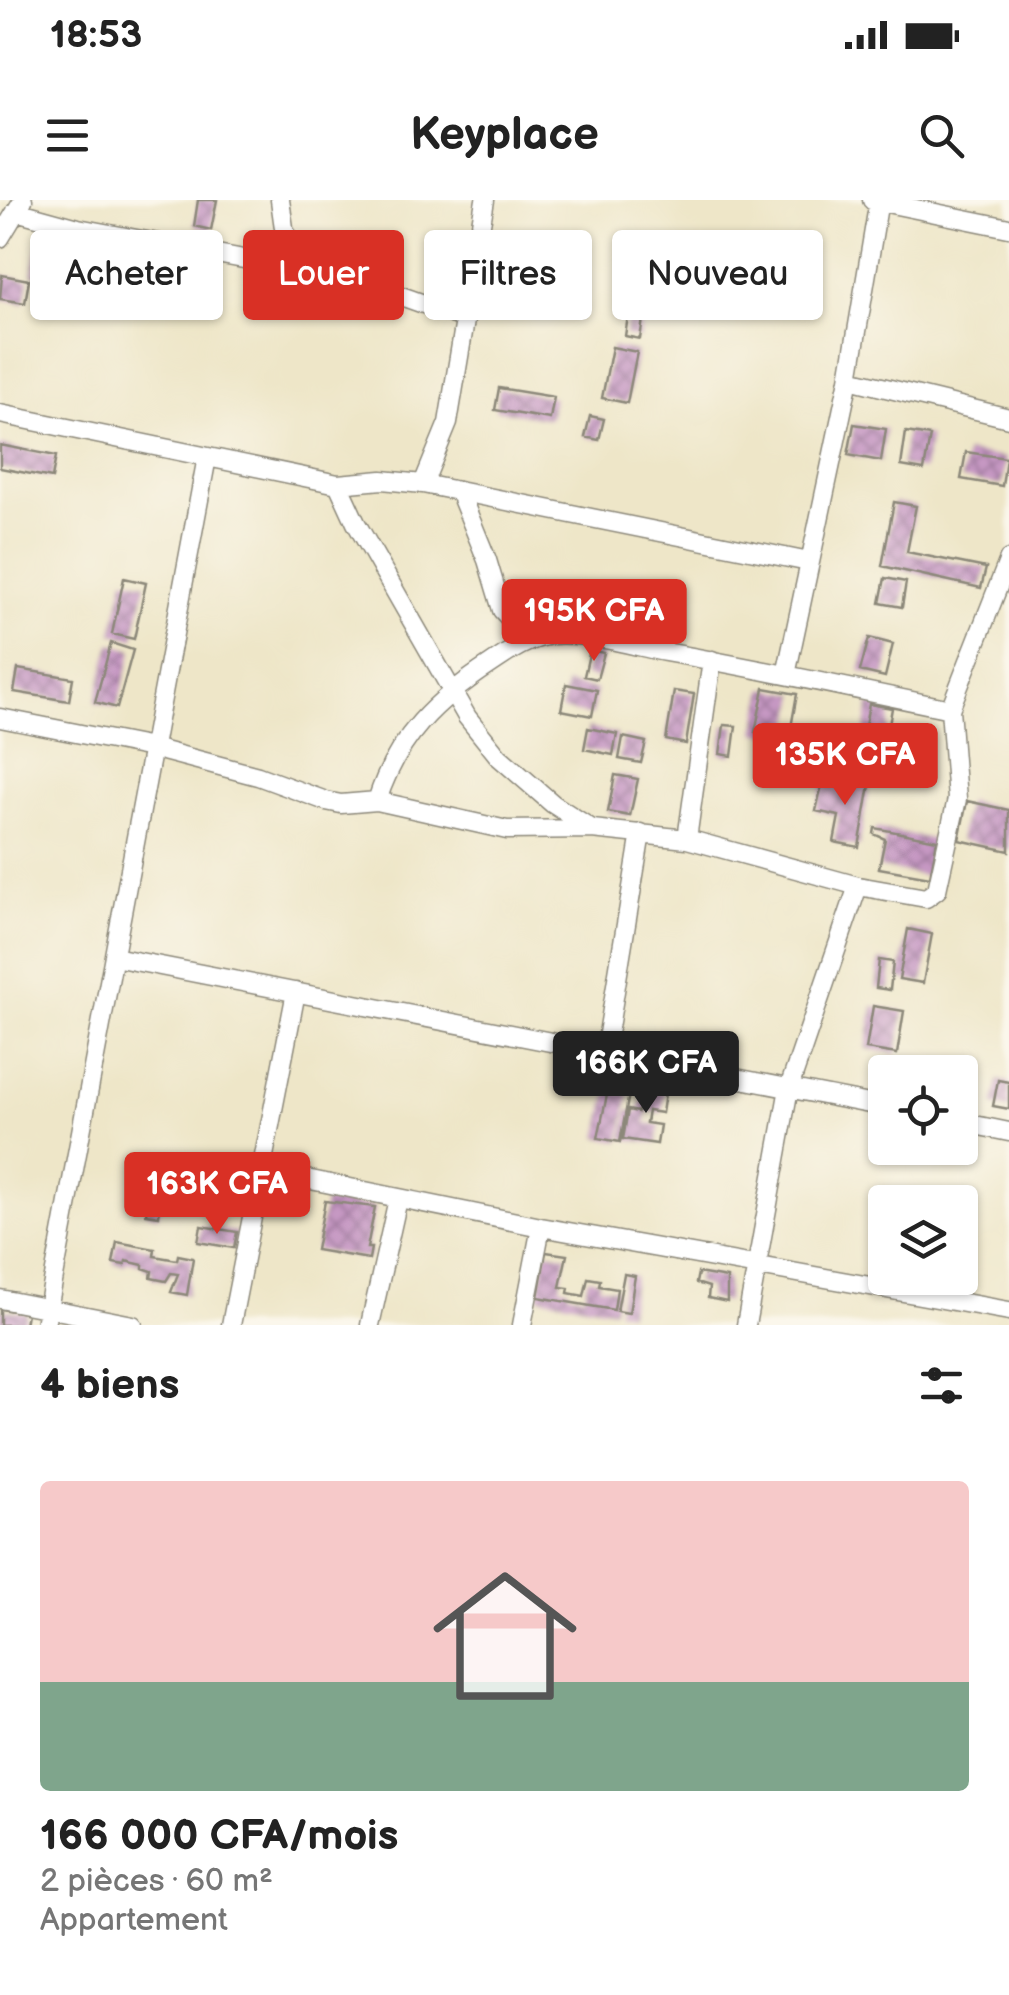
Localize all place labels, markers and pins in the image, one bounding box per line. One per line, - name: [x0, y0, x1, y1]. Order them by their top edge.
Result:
- pin: 195K CFA: [491, 579, 697, 664]
- pin: 135K CFA: [742, 723, 948, 808]
- pin: 166K CFA: [543, 1031, 749, 1116]
- pin: 163K CFA: [114, 1152, 320, 1237]

